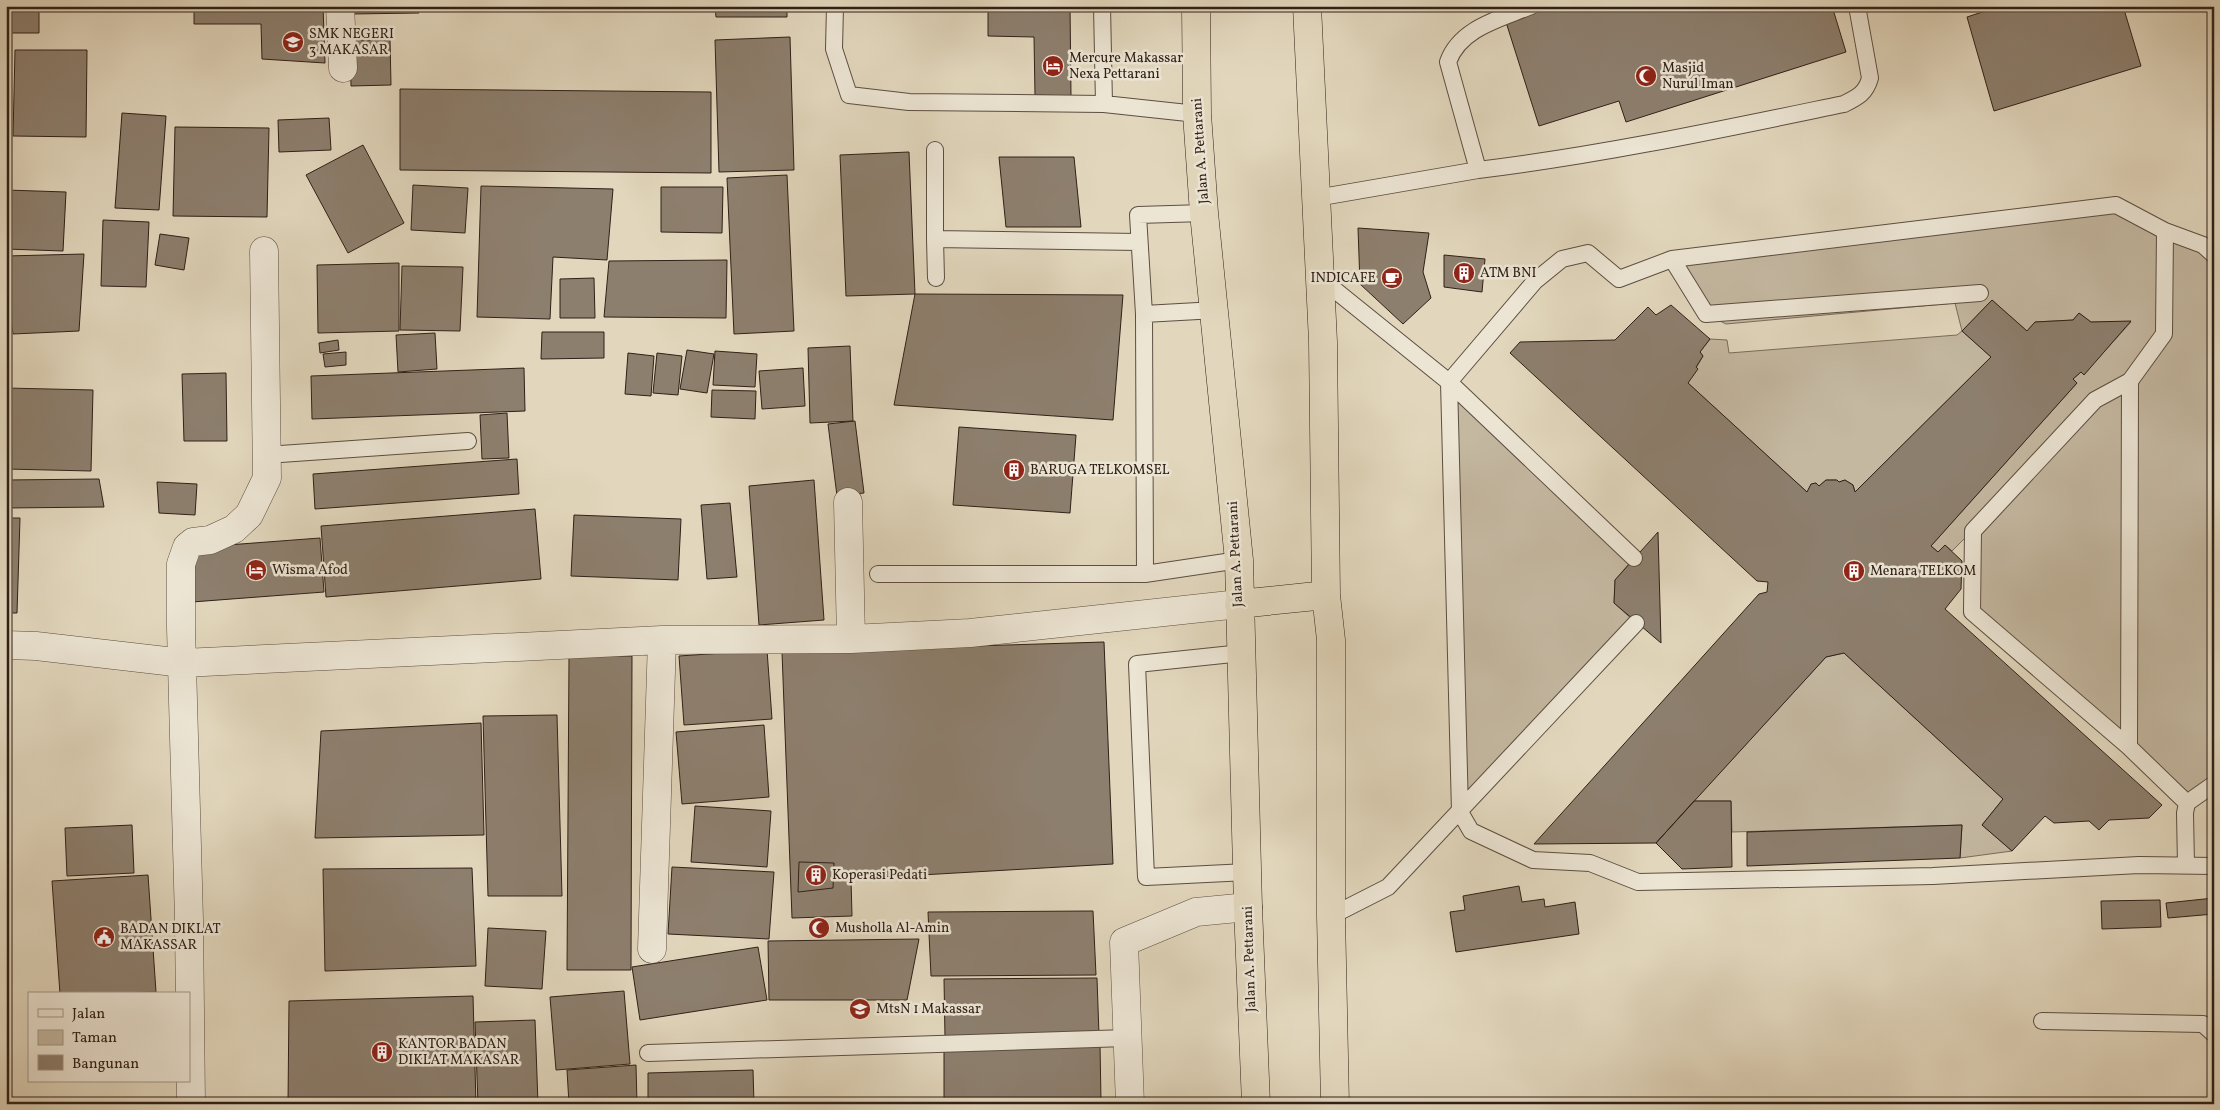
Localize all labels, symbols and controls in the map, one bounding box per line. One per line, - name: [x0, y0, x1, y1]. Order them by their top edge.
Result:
- place label: SMK NEGERI 3 MAKASAR: [309, 25, 394, 60]
- school or university icon: SMK NEGERI 3 MAKASAR: [281, 30, 305, 54]
- place label: Mercure Makassar Nexa Pettarani: [1069, 49, 1183, 84]
- hotel icon: Mercure Makassar Nexa Pettarani: [1041, 54, 1065, 78]
- place label: Masjid Nurul Iman: [1662, 59, 1734, 94]
- mosque icon: Masjid Nurul Iman: [1634, 64, 1658, 88]
- street label: Jalan A. Pettarani: [1188, 97, 1214, 205]
- building icon: ATM BNI: [1452, 261, 1476, 285]
- place label: ATM BNI: [1480, 264, 1536, 283]
- cafe icon: INDICAFE: [1380, 266, 1404, 290]
- place label: INDICAFE: [1310, 269, 1376, 288]
- building icon: BARUGA TELKOMSEL: [1002, 458, 1026, 482]
- place label: BARUGA TELKOMSEL: [1030, 461, 1170, 480]
- street label: Jalan A. Pettarani: [1224, 500, 1248, 608]
- hotel icon: Wisma Afod: [244, 558, 268, 582]
- building icon: Menara TELKOM: [1842, 559, 1866, 583]
- place label: Wisma Afod: [272, 561, 348, 580]
- place label: Menara TELKOM: [1870, 562, 1976, 581]
- building icon: Koperasi Pedati: [804, 863, 828, 887]
- place label: Koperasi Pedati: [832, 866, 927, 885]
- street label: Jalan A. Pettarani: [1239, 905, 1261, 1013]
- mosque icon: Musholla Al-Amin: [807, 916, 831, 940]
- place label: Musholla Al-Amin: [835, 919, 949, 938]
- place label: BADAN DIKLAT MAKASSAR: [120, 920, 221, 955]
- public building icon: BADAN DIKLAT MAKASSAR: [92, 925, 116, 949]
- legend: [28, 992, 190, 1082]
- school or university icon: MtsN 1 Makassar: [848, 997, 872, 1021]
- place label: MtsN 1 Makassar: [876, 1000, 981, 1019]
- text: Jalan: [72, 1004, 105, 1025]
- text: Taman: [72, 1028, 117, 1049]
- place label: KANTOR BADAN DIKLAT MAKASAR: [398, 1035, 520, 1070]
- building icon: KANTOR BADAN DIKLAT MAKASAR: [370, 1040, 394, 1064]
- text: Bangunan: [72, 1054, 139, 1075]

